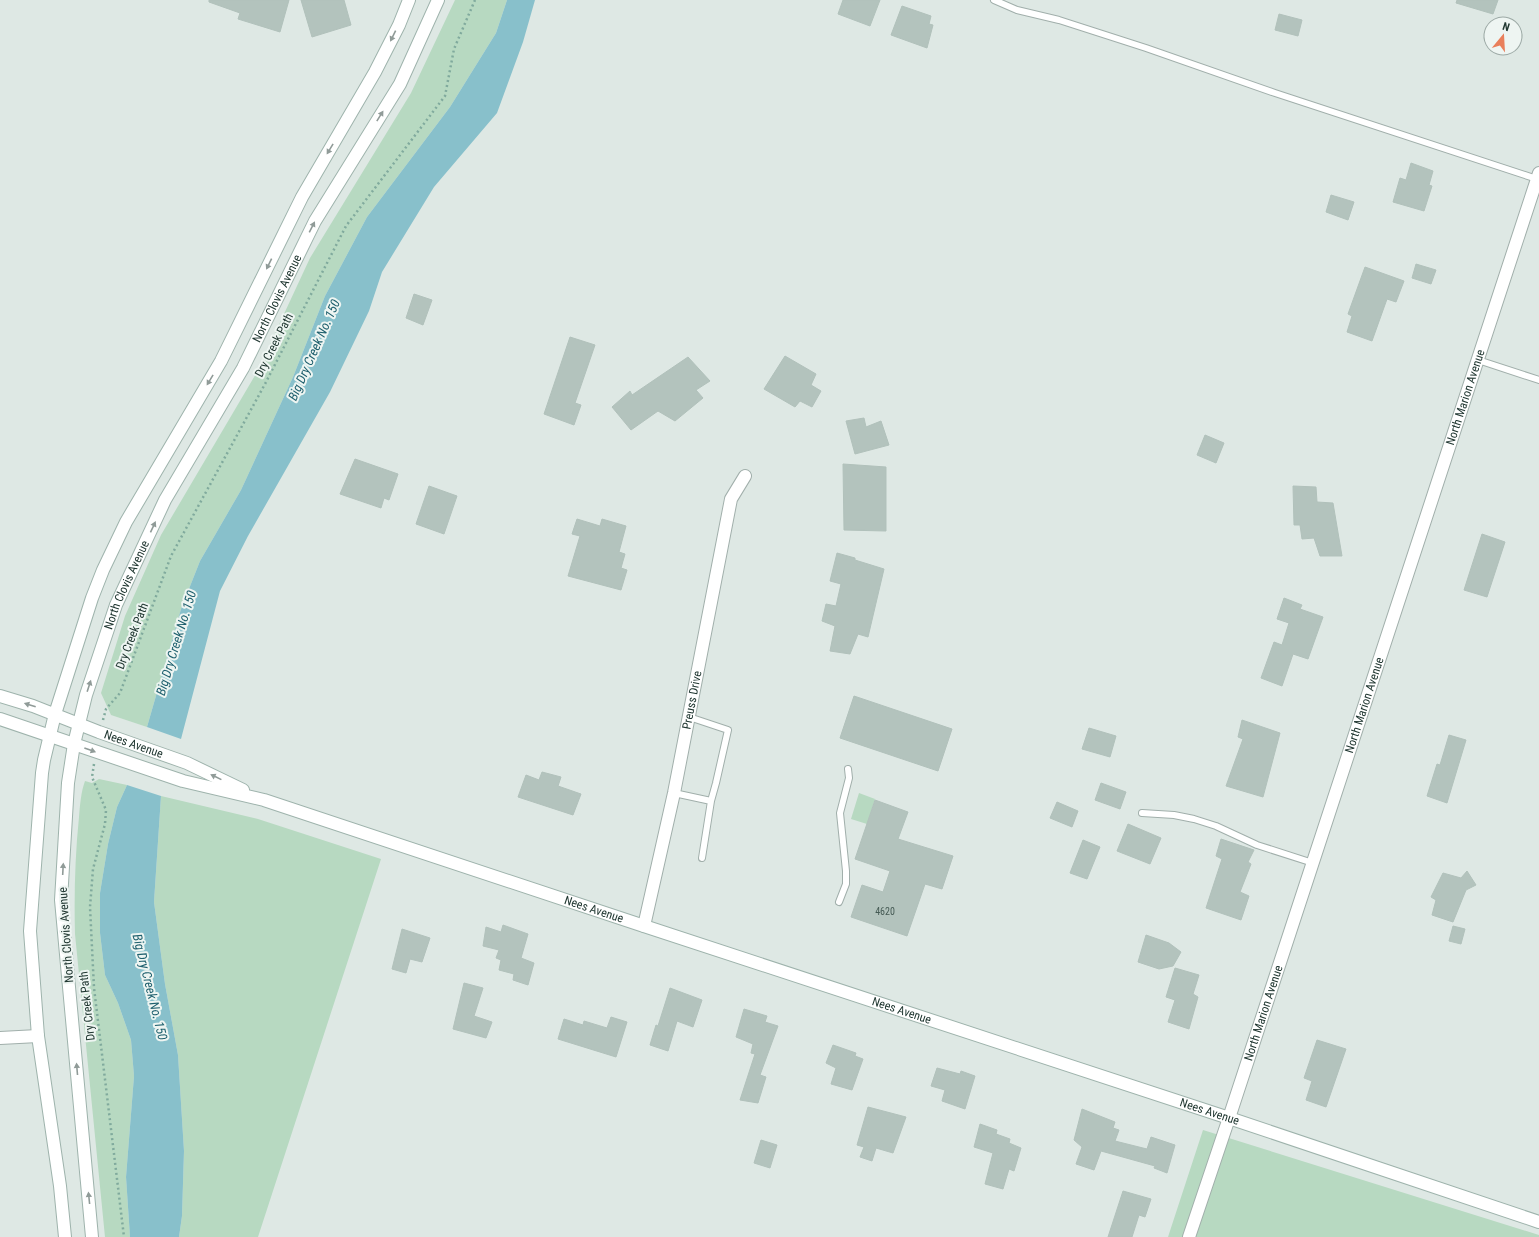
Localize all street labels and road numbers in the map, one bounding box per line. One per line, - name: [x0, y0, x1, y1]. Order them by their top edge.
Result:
- street label: North Clovis Avenue: [250, 252, 305, 345]
- street label: Dry Creek Path: [252, 311, 296, 379]
- street label: North Marion Avenue: [1443, 347, 1488, 447]
- street label: North Clovis Avenue: [101, 538, 152, 631]
- street label: Dry Creek Path: [113, 601, 151, 671]
- street label: North Marion Avenue: [1342, 655, 1387, 755]
- street label: Preuss Drive: [679, 669, 705, 731]
- street label: Nees Avenue: [102, 727, 165, 761]
- street label: North Clovis Avenue: [56, 886, 76, 983]
- street label: Nees Avenue: [563, 893, 626, 926]
- street label: North Marion Avenue: [1241, 963, 1286, 1063]
- street label: Dry Creek Path: [76, 970, 98, 1041]
- street label: Nees Avenue: [870, 994, 933, 1027]
- street label: Nees Avenue: [1178, 1095, 1241, 1128]

